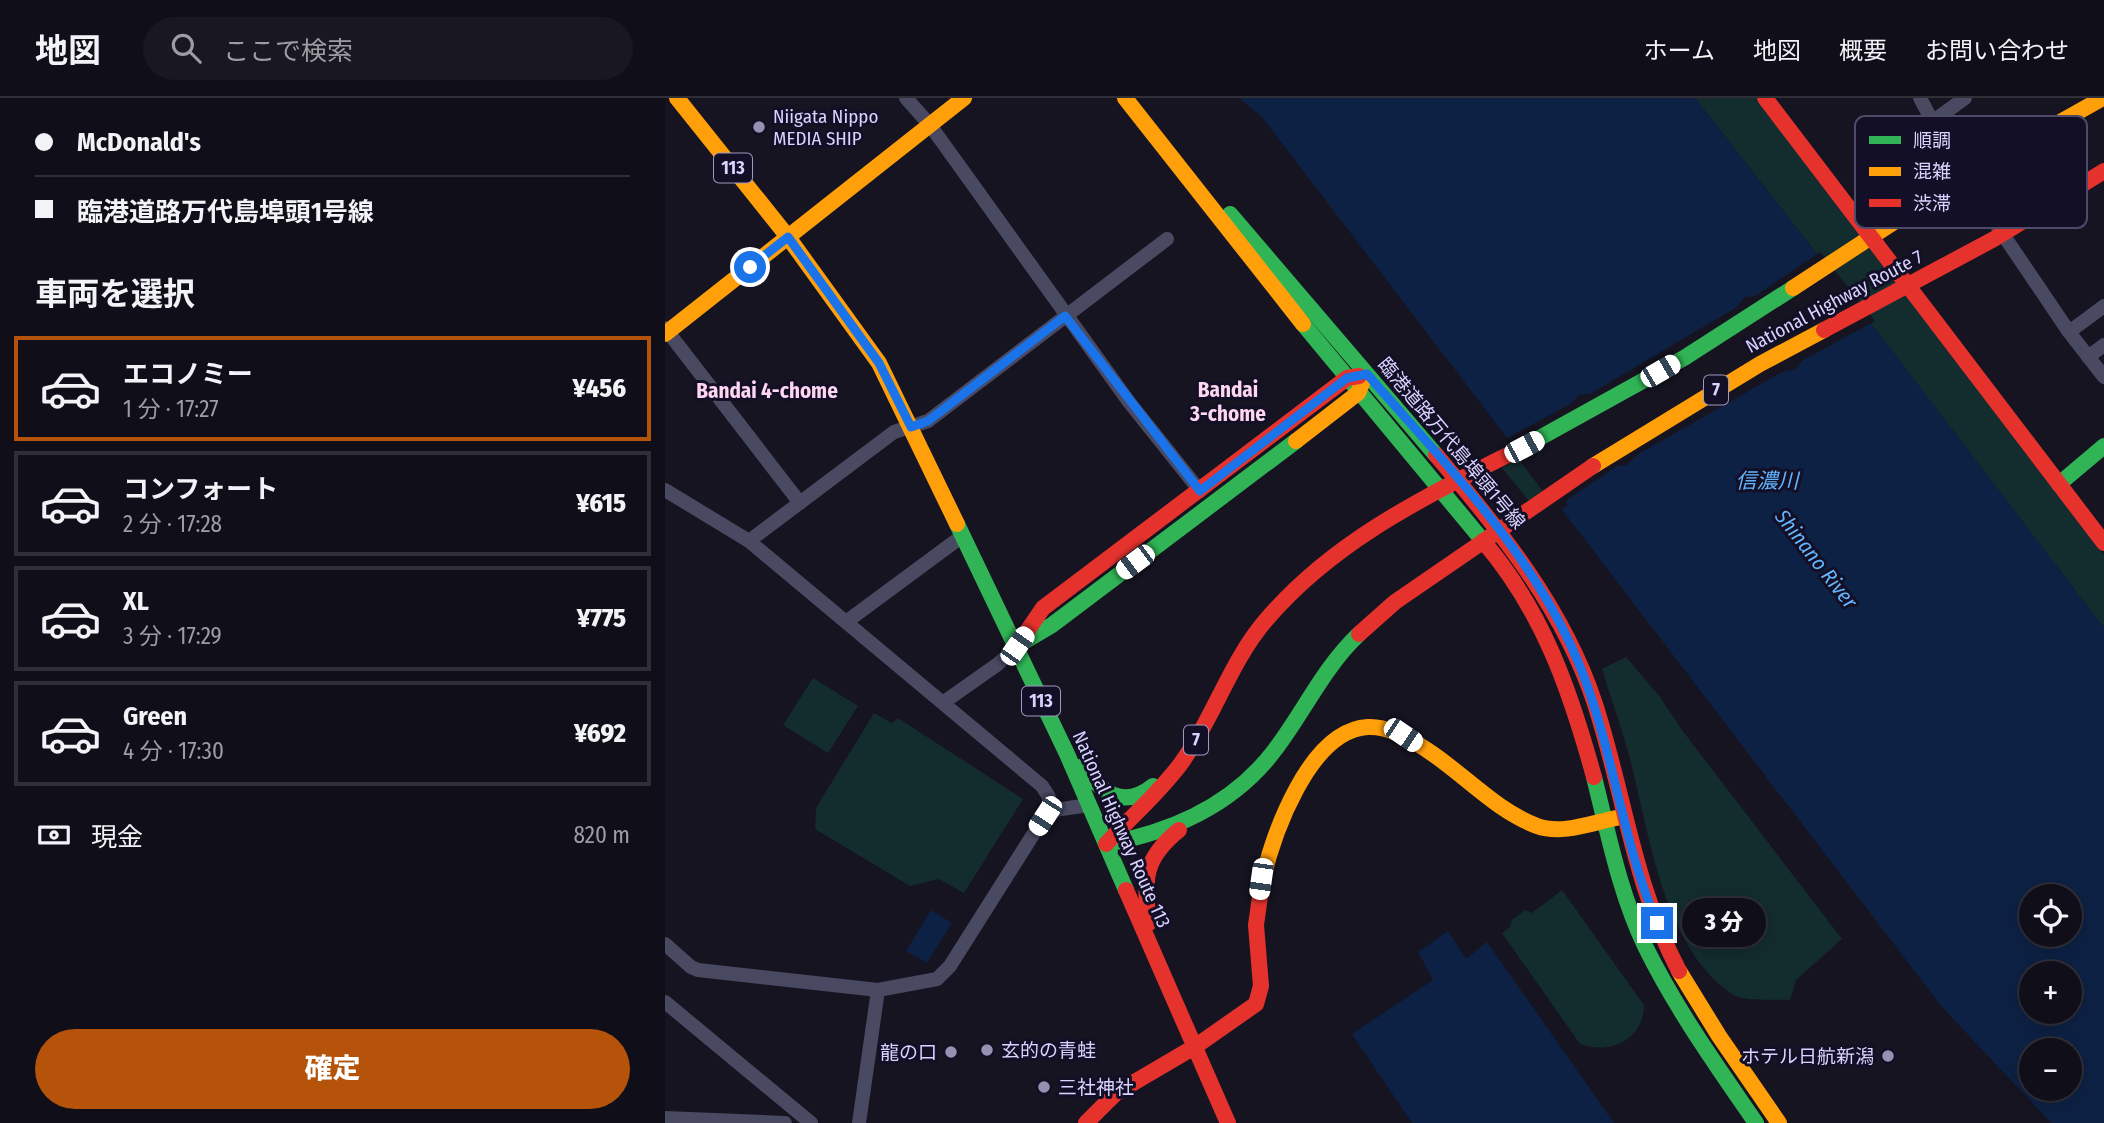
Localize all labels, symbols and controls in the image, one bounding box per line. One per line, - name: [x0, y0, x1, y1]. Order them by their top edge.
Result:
- search box: [143, 17, 633, 80]
- icon: search: [167, 29, 205, 67]
- text: 地図: [35, 31, 101, 71]
- text: ここで検索: [223, 36, 353, 67]
- text: ホーム: [1644, 37, 1715, 65]
- text: 地図: [1753, 37, 1801, 65]
- text: 概要: [1839, 37, 1887, 65]
- text: お問い合わせ: [1925, 37, 2069, 65]
- place label: Niigata Nippo MEDIA SHIP: [773, 105, 878, 150]
- legend: [1855, 116, 2087, 228]
- marker: Niigata Nippo MEDIA SHIP: [751, 119, 767, 135]
- text: McDonald's: [77, 127, 201, 158]
- text: 順調: [1913, 129, 1951, 152]
- road number: 113: [714, 154, 752, 182]
- text: 混雑: [1913, 160, 1951, 183]
- text: 渋滞: [1913, 192, 1951, 215]
- text: 臨港道路万代島埠頭1号線: [77, 197, 374, 228]
- street label: National Highway Route 7: [1742, 245, 1927, 358]
- route start: [734, 251, 766, 283]
- text: 車両を選択: [35, 275, 195, 313]
- car: [1637, 351, 1684, 391]
- street label: 臨港道路万代島埠頭1号線: [1373, 353, 1530, 534]
- icon: car: [39, 357, 102, 420]
- text: エコノミー: [123, 359, 253, 390]
- text: ¥456: [573, 373, 626, 404]
- road number: 7: [1704, 376, 1728, 404]
- district label: Bandai 3-chome: [1189, 377, 1266, 427]
- district label: Bandai 4-chome: [696, 378, 838, 404]
- text: 1 分 · 17:27: [123, 395, 219, 423]
- car: [1501, 428, 1548, 466]
- water label: 信濃川: [1736, 468, 1800, 494]
- icon: car: [39, 472, 102, 535]
- text: コンフォート: [123, 474, 278, 505]
- text: ¥615: [576, 488, 626, 519]
- water label: Shinano River: [1769, 504, 1863, 614]
- text: 2 分 · 17:28: [123, 510, 222, 538]
- car: [1112, 541, 1159, 583]
- text: XL: [123, 586, 149, 617]
- icon: car: [39, 587, 102, 650]
- text: ¥775: [577, 603, 626, 634]
- text: 3 分 · 17:29: [123, 622, 222, 650]
- car: [997, 623, 1038, 669]
- road number: 113: [1022, 686, 1060, 716]
- text: Green: [123, 701, 187, 732]
- icon: car: [39, 702, 102, 765]
- car: [1380, 715, 1427, 755]
- text: ¥692: [574, 718, 626, 749]
- road number: 7: [1184, 726, 1208, 754]
- street label: National Highway Route 113: [1068, 727, 1175, 931]
- text: 4 分 · 17:30: [123, 737, 224, 765]
- car: [1025, 793, 1066, 839]
- icon: cash: [35, 816, 73, 854]
- text: 820 m: [573, 821, 630, 849]
- text: 現金: [91, 822, 143, 853]
- car: [1248, 857, 1275, 901]
- map controls: [2019, 884, 2082, 1101]
- button: locate: [2019, 884, 2082, 947]
- callout: 3 分: [1681, 898, 1765, 948]
- route end: [1641, 907, 1673, 939]
- text: 3 分: [1705, 908, 1743, 936]
- button: +: [2019, 961, 2082, 1024]
- button: 確定: [35, 1029, 630, 1109]
- button: −: [2019, 1038, 2082, 1101]
- place label: 玄的の青蛙: [1001, 1039, 1096, 1062]
- place label: 龍の口: [880, 1041, 937, 1064]
- marker: 玄的の青蛙: [979, 1042, 995, 1058]
- marker: 龍の口: [943, 1044, 959, 1060]
- place label: ホテル日航新潟: [1741, 1045, 1874, 1068]
- marker: ホテル日航新潟: [1880, 1048, 1896, 1064]
- place label: 三社神社: [1058, 1076, 1134, 1099]
- marker: 三社神社: [1036, 1079, 1052, 1095]

